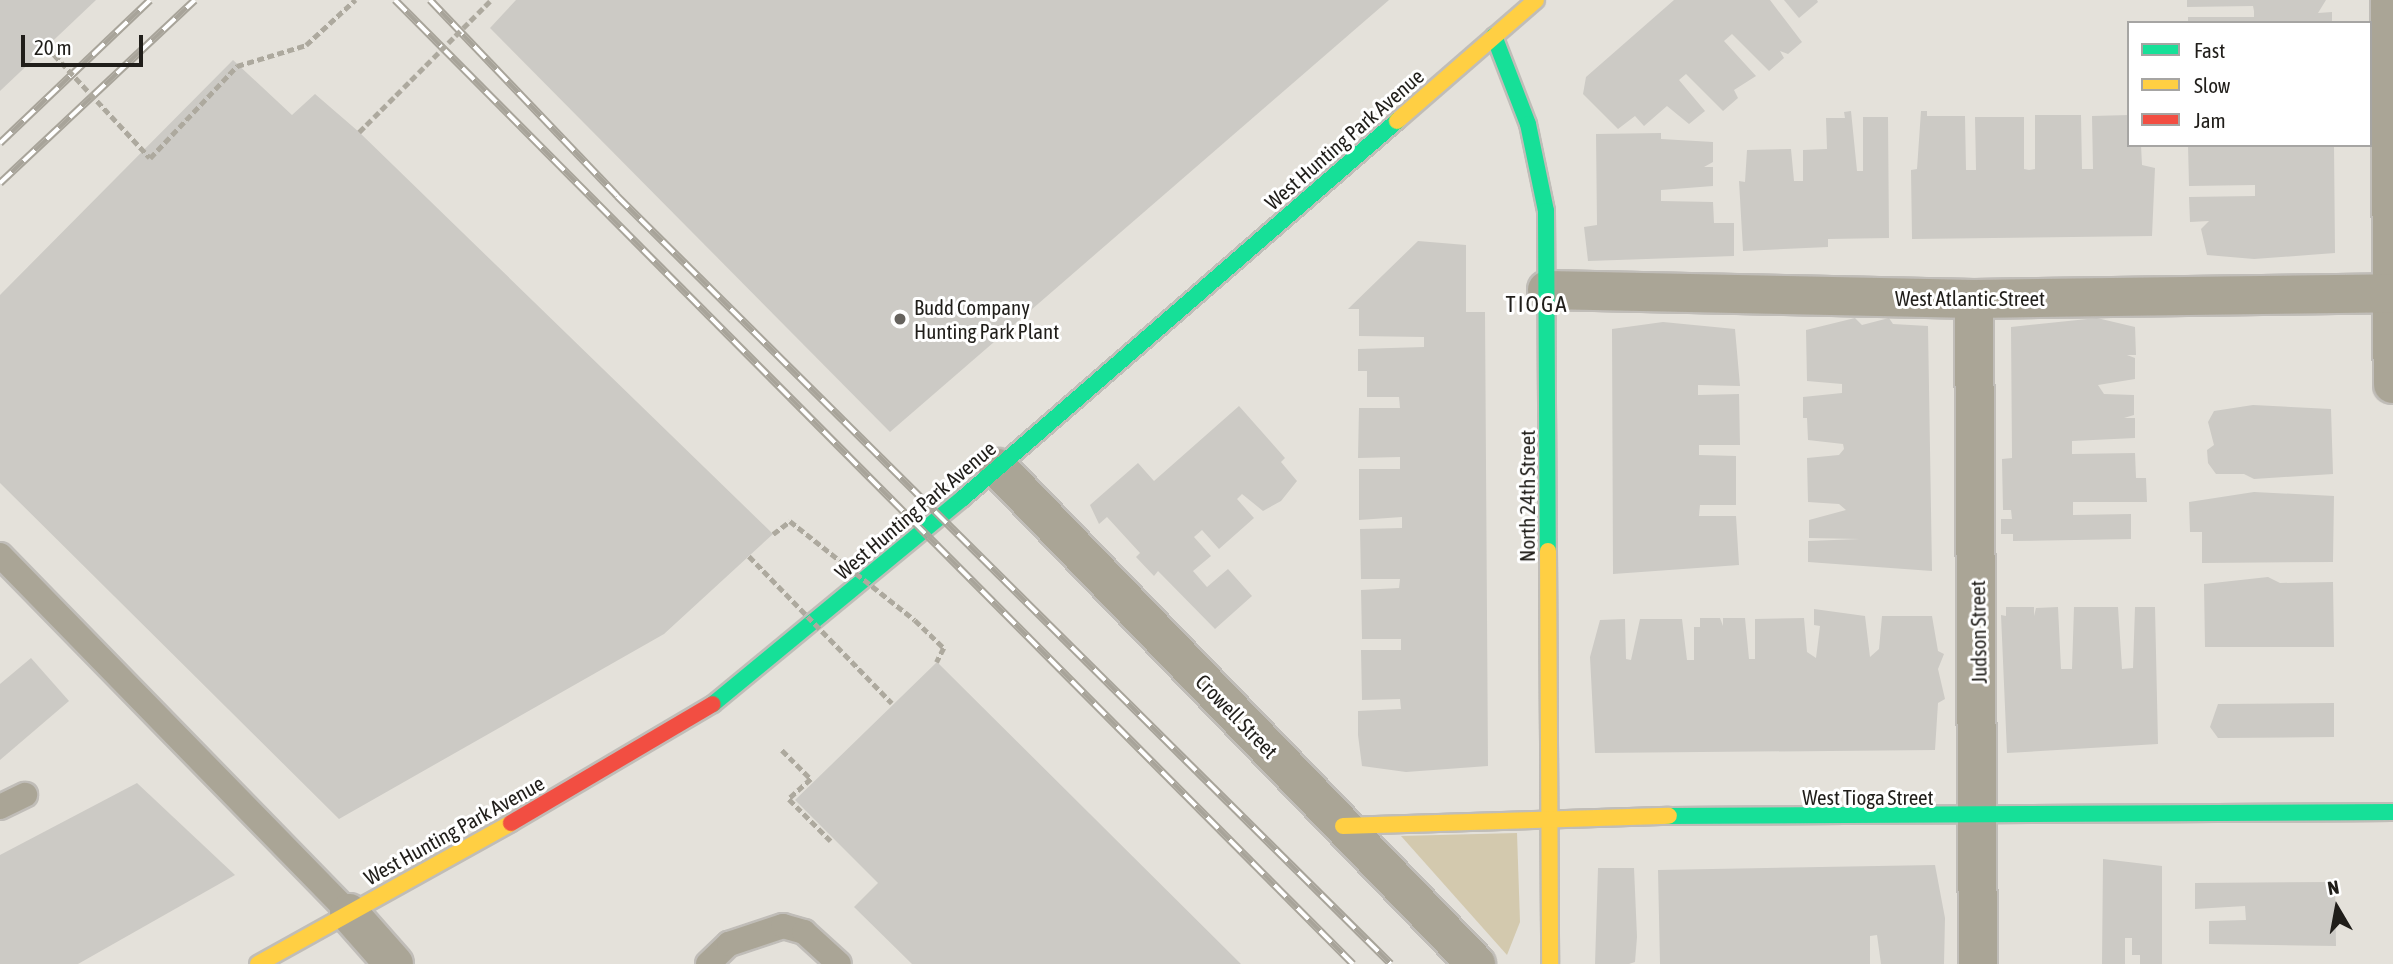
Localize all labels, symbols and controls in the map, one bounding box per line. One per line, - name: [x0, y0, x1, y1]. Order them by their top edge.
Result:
- scale bar: [24, 21, 147, 65]
- legend: [2127, 21, 2372, 147]
- text: 20 m: [34, 35, 72, 59]
- text: Fast: [2194, 38, 2225, 62]
- street label: West Hunting Park Avenue: [1259, 63, 1429, 215]
- text: Slow: [2194, 73, 2230, 97]
- text: Jam: [2194, 108, 2226, 132]
- street label: West Atlantic Street: [1895, 285, 2045, 311]
- district label: TIOGA: [1506, 290, 1568, 318]
- place label: Budd Company Hunting Park Plant: [914, 294, 1059, 344]
- marker: Budd Company Hunting Park Plant: [892, 311, 908, 327]
- street label: North 24th Street: [1514, 430, 1540, 562]
- street label: West Hunting Park Avenue: [830, 435, 1000, 585]
- street label: Judson Street: [1965, 580, 1991, 684]
- street label: Crowell Street: [1191, 669, 1283, 763]
- street label: West Hunting Park Avenue: [360, 770, 548, 890]
- street label: West Tioga Street: [1802, 784, 1934, 810]
- north arrow: [2302, 873, 2372, 943]
- text: N: [2326, 876, 2341, 899]

